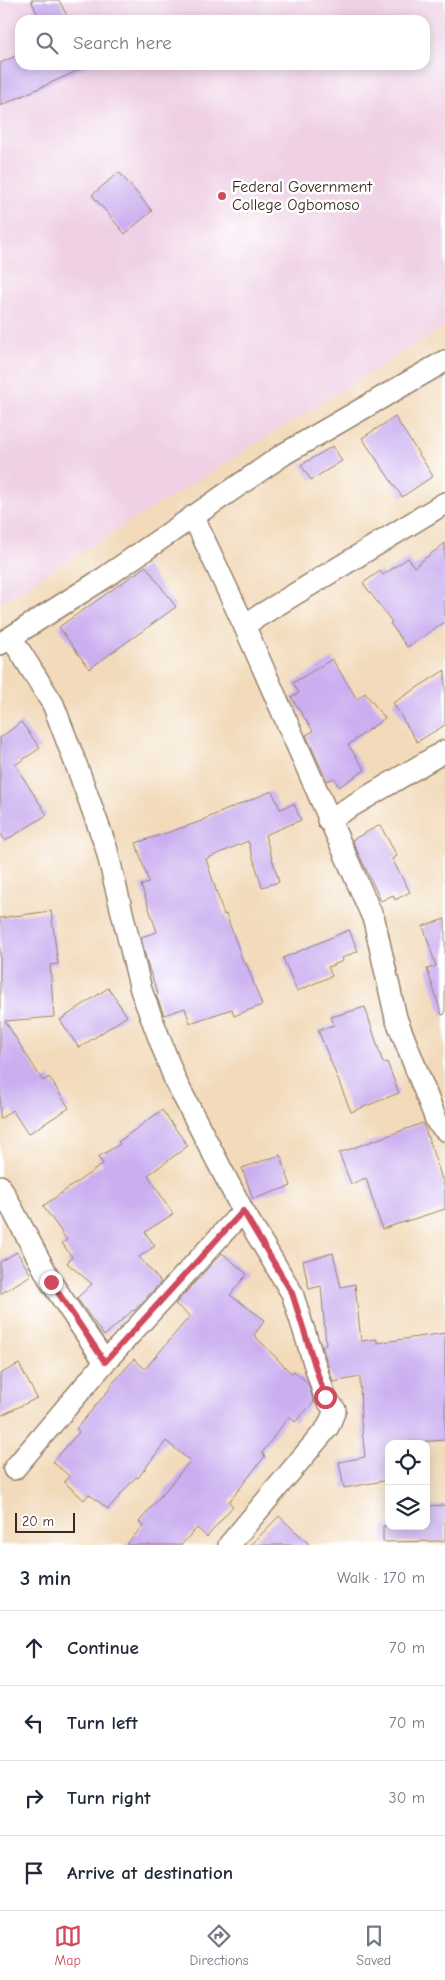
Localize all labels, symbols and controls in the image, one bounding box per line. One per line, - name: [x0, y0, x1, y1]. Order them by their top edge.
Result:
- search box: [15, 15, 430, 70]
- icon: search: [33, 29, 61, 57]
- text: Search here: [73, 32, 172, 54]
- place label: Federal Government College Ogbomoso: [232, 178, 372, 214]
- marker: Federal Government College Ogbomoso: [216, 190, 228, 202]
- route end: [40, 1271, 63, 1294]
- route start: [314, 1386, 337, 1409]
- map controls: [385, 1440, 430, 1530]
- button: locate: [385, 1440, 430, 1485]
- button: layers: [385, 1485, 430, 1530]
- scale bar: [15, 1510, 75, 1533]
- text: 20 m: [22, 1513, 54, 1530]
- text: 3 min: [20, 1566, 71, 1590]
- text: Walk · 170 m: [337, 1569, 425, 1587]
- icon: ahead: [20, 1634, 48, 1662]
- text: Continue: [67, 1637, 139, 1659]
- text: 70 m: [389, 1639, 425, 1657]
- icon: left: [20, 1709, 48, 1737]
- text: Turn left: [67, 1712, 138, 1734]
- text: 70 m: [389, 1714, 425, 1732]
- icon: right: [20, 1784, 48, 1812]
- text: Turn right: [67, 1787, 151, 1809]
- text: 30 m: [389, 1789, 425, 1807]
- icon: arrive: [20, 1859, 48, 1887]
- text: Arrive at destination: [67, 1862, 233, 1884]
- tab: Map: [54, 1922, 82, 1969]
- tab: Directions: [189, 1922, 249, 1969]
- tab: Saved: [356, 1922, 391, 1969]

